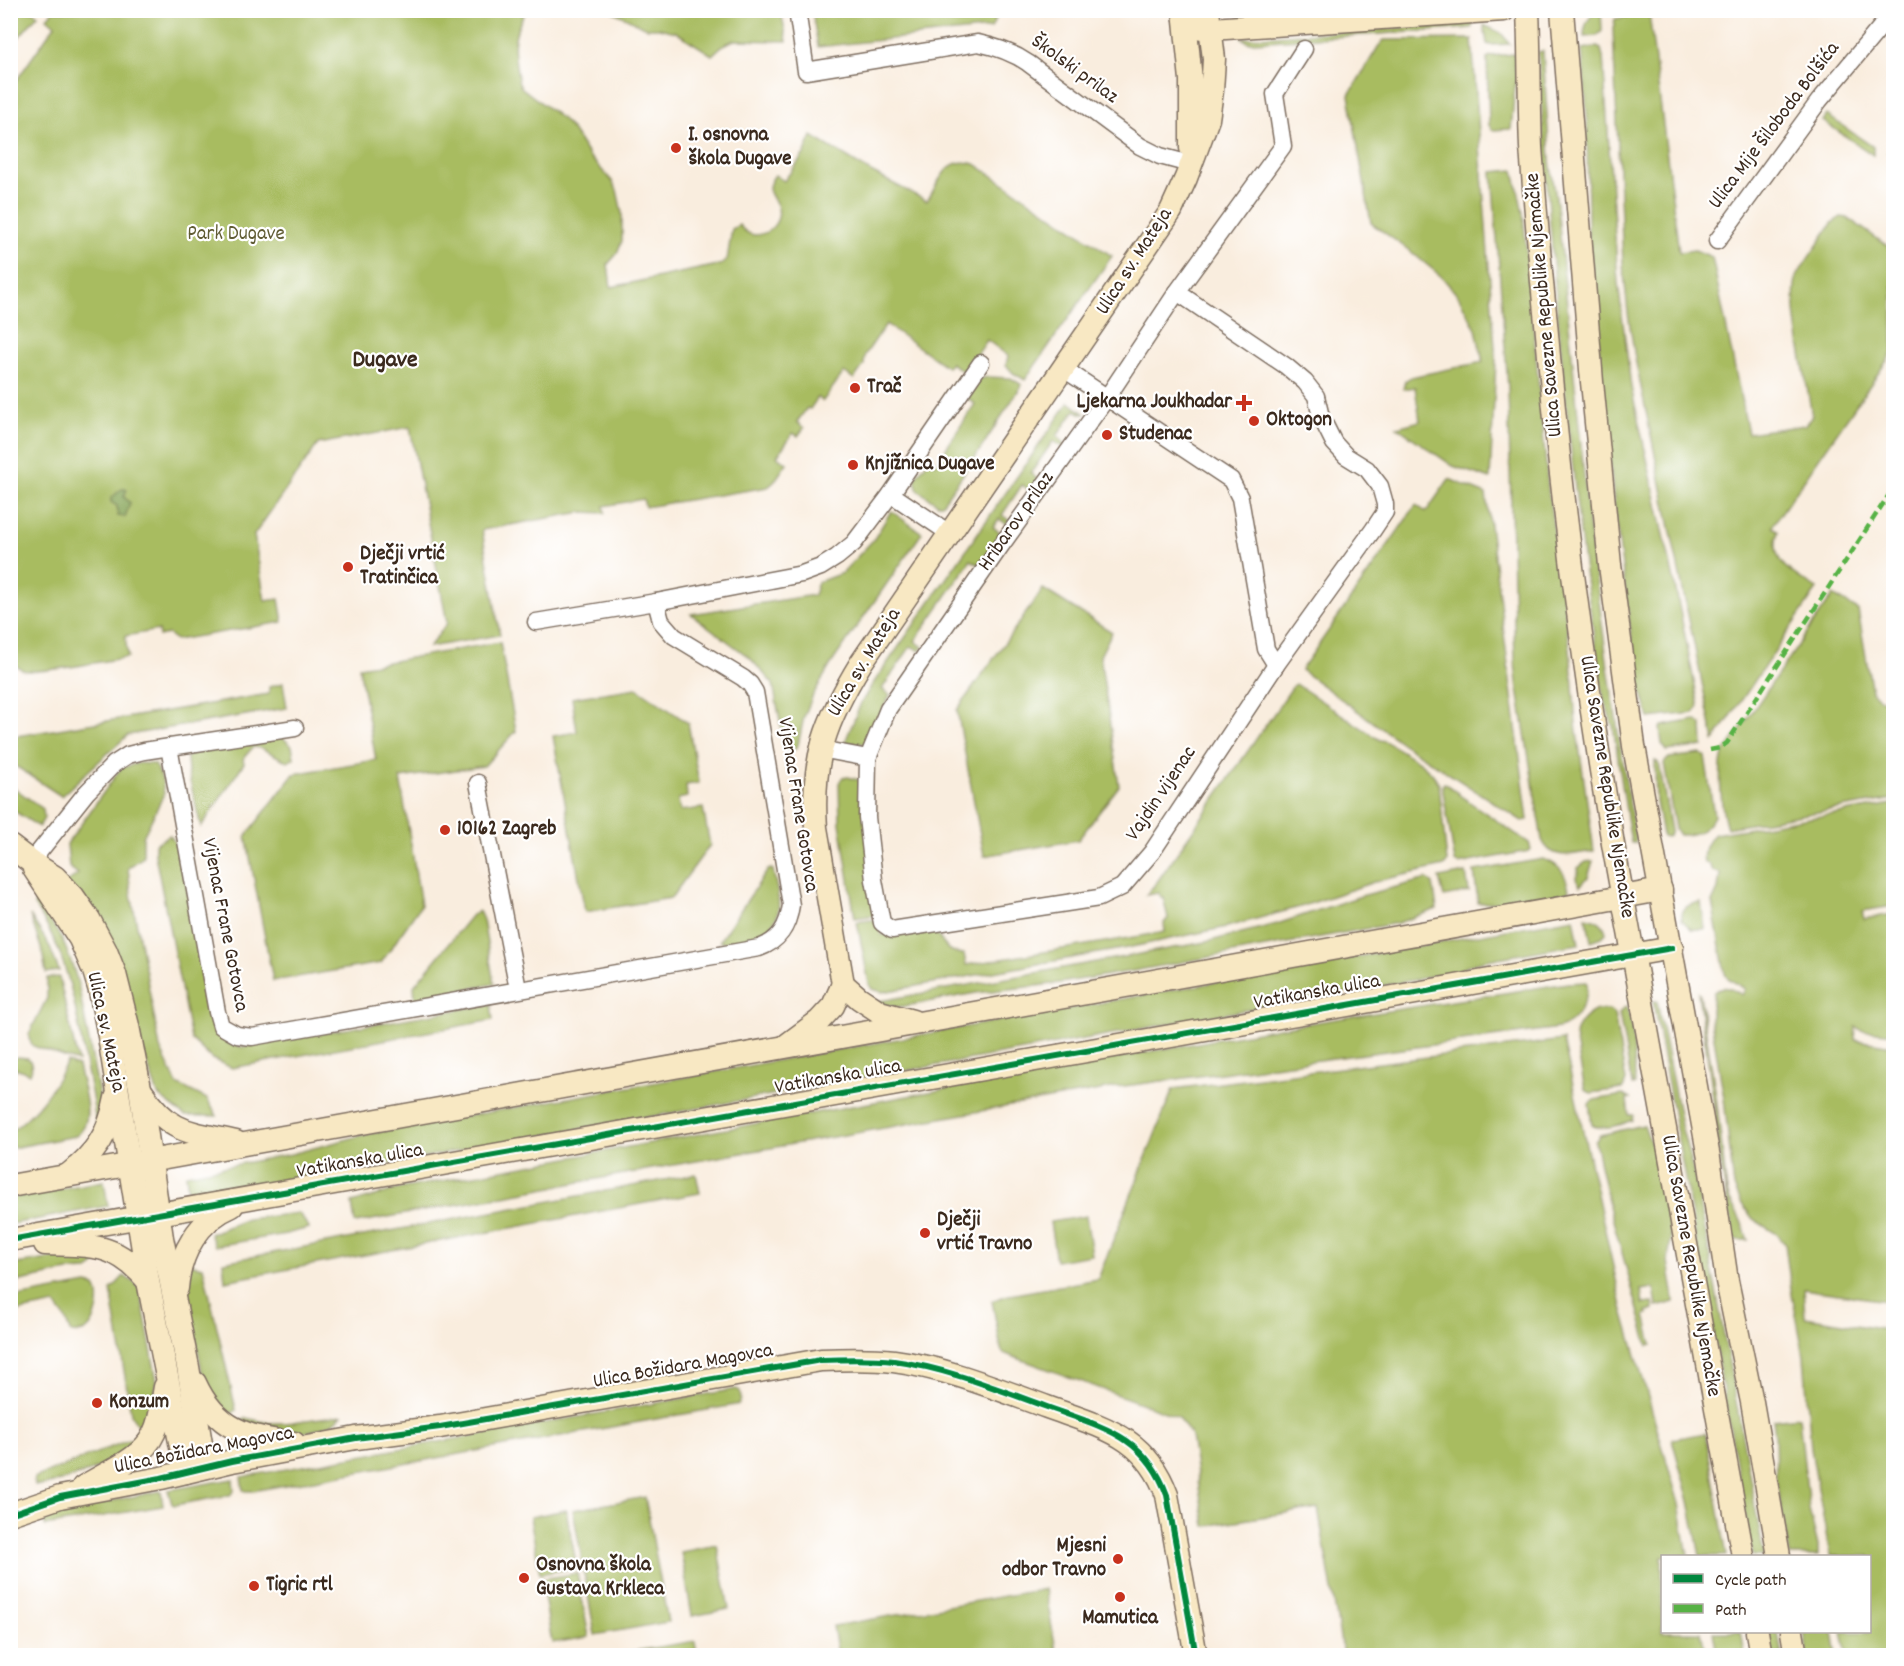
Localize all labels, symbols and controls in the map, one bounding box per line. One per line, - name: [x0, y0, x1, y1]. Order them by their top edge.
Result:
- street label: Školski prilaz: [1024, 28, 1124, 112]
- street label: Ulica Mije Šiloboda Bolšića: [1702, 35, 1849, 216]
- place label: I. osnovna škola Dugave: [688, 121, 792, 175]
- marker: I. osnovna škola Dugave: [669, 141, 683, 155]
- street label: Ulica Savezne Republike Njemačke: [1518, 172, 1572, 438]
- street label: Ulica sv. Mateja: [1089, 202, 1182, 322]
- park label: Park Dugave: [187, 220, 285, 250]
- district label: Dugave: [352, 344, 418, 378]
- place label: Trač: [867, 373, 902, 403]
- marker: Trač: [848, 381, 862, 395]
- place label: Ljekarna Joukhadar: [1076, 388, 1233, 418]
- marker: Ljekarna Joukhadar: [1237, 396, 1251, 410]
- place label: Oktogon: [1266, 406, 1332, 436]
- marker: Oktogon: [1247, 414, 1261, 428]
- place label: Studenac: [1119, 420, 1193, 450]
- marker: Studenac: [1100, 428, 1114, 442]
- place label: Knjižnica Dugave: [865, 450, 995, 480]
- marker: Knjižnica Dugave: [846, 458, 860, 472]
- street label: Hribarov prilaz: [971, 466, 1063, 578]
- place label: Dječji vrtić Tratinčica: [360, 540, 445, 594]
- marker: Dječji vrtić Tratinčica: [341, 560, 355, 574]
- street label: Ulica sv. Mateja: [821, 602, 910, 723]
- street label: Ulica Savezne Republike Njemačke: [1570, 654, 1642, 920]
- street label: Vijenac Frane Gotovca: [768, 716, 826, 896]
- street label: Vajdin vijenac: [1119, 740, 1205, 848]
- place label: 10162 Zagreb: [457, 815, 556, 845]
- marker: 10162 Zagreb: [438, 823, 452, 837]
- street label: Vijenac Frane Gotovca: [192, 836, 256, 1016]
- street label: Vatikanska ulica: [1251, 967, 1384, 1019]
- street label: Ulica sv. Mateja: [78, 969, 133, 1096]
- street label: Vatikanska ulica: [772, 1052, 905, 1104]
- street label: Ulica Savezne Republike Njemačke: [1652, 1133, 1728, 1399]
- street label: Vatikanska ulica: [294, 1136, 427, 1188]
- place label: Dječji vrtić Travno: [937, 1206, 1032, 1260]
- marker: Dječji vrtić Travno: [918, 1226, 932, 1240]
- street label: Ulica Božidara Magovca: [591, 1336, 777, 1398]
- place label: Konzum: [109, 1388, 169, 1418]
- marker: Konzum: [90, 1396, 104, 1410]
- street label: Ulica Božidara Magovca: [112, 1419, 297, 1483]
- place label: Mjesni odbor Travno: [1002, 1532, 1106, 1586]
- place label: Osnovna škola Gustava Krkleca: [536, 1551, 665, 1605]
- marker: Mjesni odbor Travno: [1111, 1552, 1125, 1566]
- legend: [1661, 1555, 1871, 1633]
- text: Cycle path: [1715, 1569, 1786, 1594]
- place label: Tigric rtl: [266, 1571, 334, 1601]
- marker: Osnovna škola Gustava Krkleca: [517, 1571, 531, 1585]
- marker: Tigric rtl: [247, 1579, 261, 1593]
- marker: Mamutica: [1113, 1590, 1127, 1604]
- text: Path: [1715, 1599, 1747, 1624]
- place label: Mamutica: [1082, 1604, 1159, 1634]

